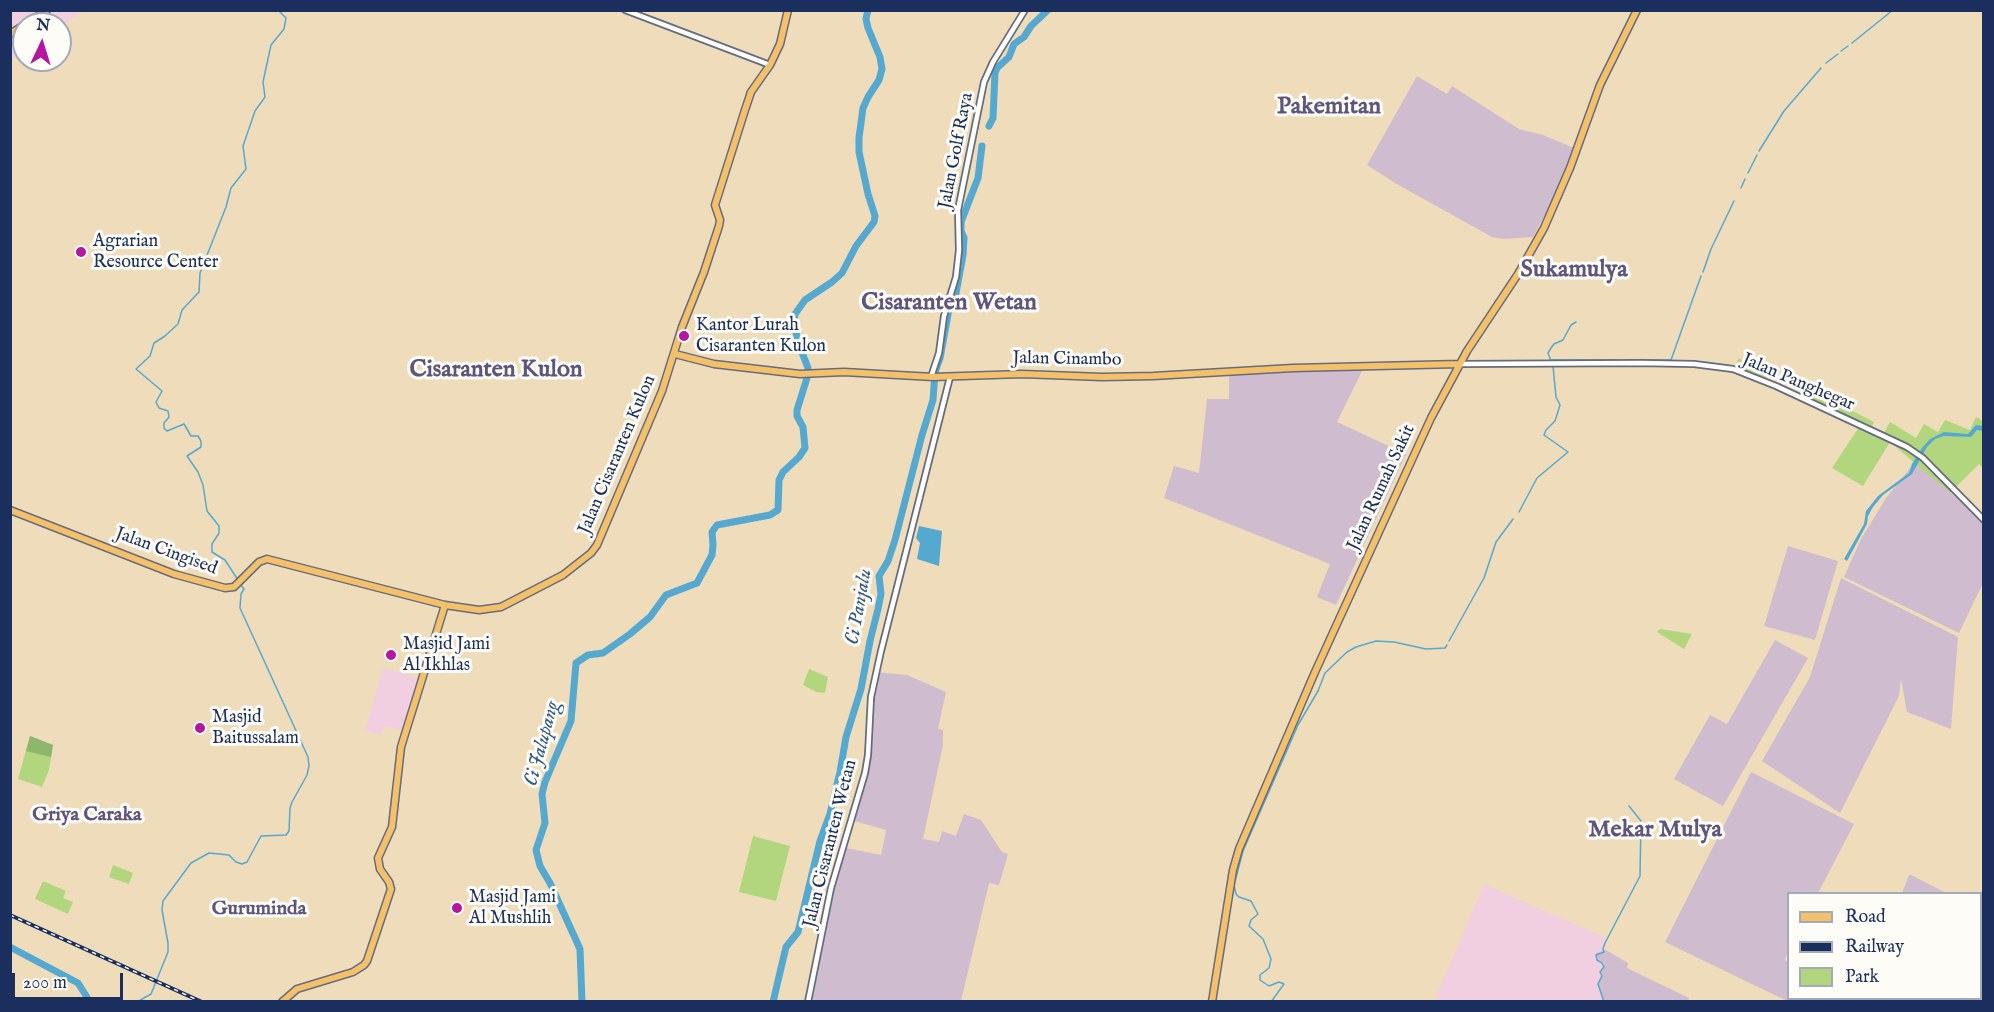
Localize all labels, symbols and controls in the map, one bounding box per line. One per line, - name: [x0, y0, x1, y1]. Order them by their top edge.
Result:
- north arrow: [12, 12, 72, 72]
- text: N: [36, 16, 51, 36]
- street label: Jalan Golf Raya: [935, 91, 979, 211]
- district label: Pakemitan: [1277, 94, 1381, 122]
- place label: Agrarian Resource Center: [93, 231, 218, 274]
- marker: Agrarian Resource Center: [74, 245, 88, 259]
- district label: Sukamulya: [1520, 257, 1628, 285]
- district label: Cisaranten Wetan: [861, 290, 1037, 318]
- place label: Kantor Lurah Cisaranten Kulon: [696, 315, 826, 358]
- marker: Kantor Lurah Cisaranten Kulon: [677, 329, 691, 343]
- street label: Jalan Cinambo: [1012, 348, 1122, 372]
- street label: Jalan Panghegar: [1738, 350, 1858, 416]
- district label: Cisaranten Kulon: [409, 357, 583, 385]
- street label: Jalan Cisaranten Kulon: [575, 372, 661, 538]
- street label: Jalan Rumah Sakit: [1343, 422, 1421, 554]
- street label: Jalan Cingised: [112, 524, 220, 580]
- water label: Ci Panjalu: [842, 567, 878, 647]
- place label: Masjid Jami Al Ikhlas: [403, 634, 490, 676]
- marker: Masjid Jami Al Ikhlas: [384, 648, 398, 662]
- water label: Ci Jalupang: [520, 699, 566, 789]
- place label: Masjid Baitussalam: [212, 707, 299, 750]
- marker: Masjid Baitussalam: [193, 721, 207, 735]
- street label: Jalan Cisaranten Wetan: [800, 758, 862, 930]
- district label: Griya Caraka: [32, 804, 142, 828]
- district label: Mekar Mulya: [1588, 817, 1722, 845]
- place label: Masjid Jami Al Mushlih: [469, 887, 556, 930]
- legend: [1787, 892, 1982, 1000]
- district label: Guruminda: [212, 898, 306, 922]
- marker: Masjid Jami Al Mushlih: [450, 901, 464, 915]
- text: Road: [1845, 906, 1886, 929]
- text: Railway: [1845, 936, 1904, 959]
- scale bar: [15, 961, 126, 999]
- text: Park: [1845, 966, 1879, 989]
- text: 200 m: [23, 972, 67, 995]

